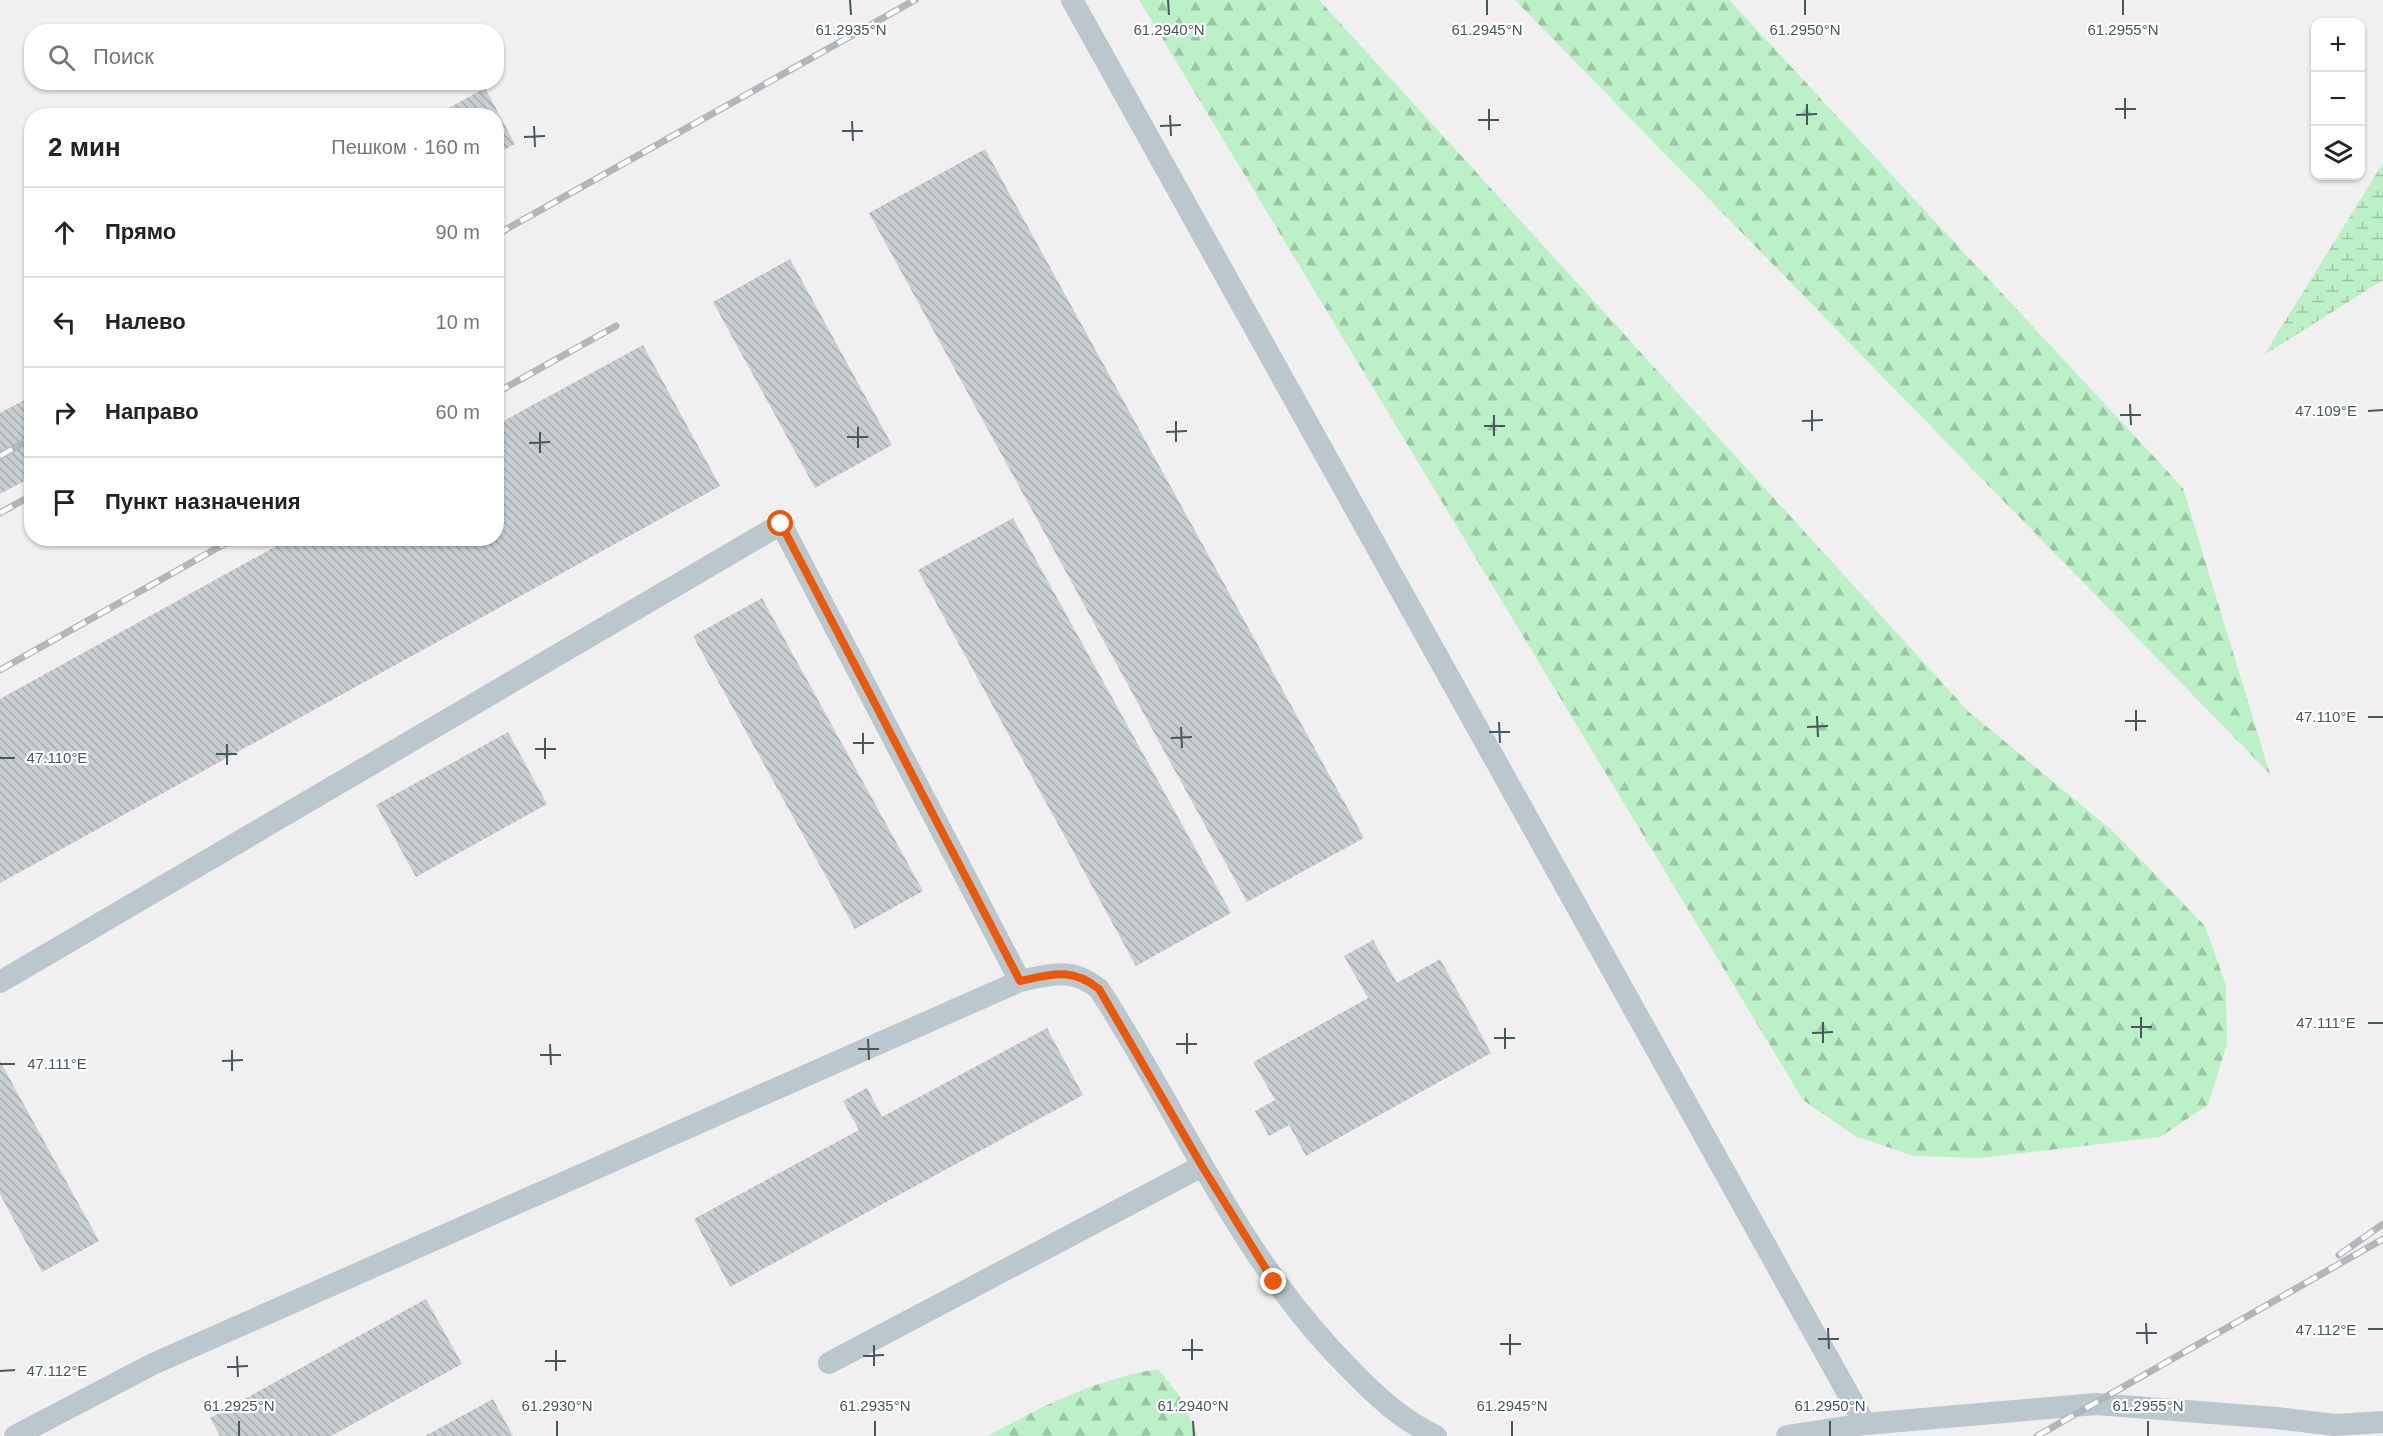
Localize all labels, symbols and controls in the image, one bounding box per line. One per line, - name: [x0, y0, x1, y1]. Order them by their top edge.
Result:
- map controls: [2311, 18, 2365, 180]
- button: +: [2311, 18, 2365, 72]
- text: 61.2935°N: [815, 21, 887, 38]
- text: 61.2940°N: [1133, 21, 1205, 38]
- text: 61.2945°N: [1451, 21, 1523, 38]
- text: 61.2950°N: [1769, 21, 1841, 38]
- text: 61.2955°N: [2087, 21, 2159, 38]
- search box: [24, 24, 504, 90]
- icon: search: [45, 41, 78, 74]
- text: Поиск: [93, 44, 154, 69]
- button: −: [2311, 72, 2365, 126]
- button: layers: [2311, 126, 2365, 180]
- text: 2 мин: [48, 132, 121, 162]
- text: Пешком · 160 m: [331, 136, 480, 158]
- icon: ahead: [48, 216, 81, 249]
- text: Прямо: [105, 219, 176, 244]
- text: 90 m: [436, 221, 480, 243]
- icon: left: [48, 306, 81, 339]
- text: Налево: [105, 309, 186, 334]
- text: 10 m: [436, 311, 480, 333]
- icon: right: [48, 396, 81, 429]
- text: Направо: [105, 399, 199, 424]
- text: 60 m: [436, 401, 480, 423]
- text: 47.109°E: [2295, 402, 2357, 419]
- icon: arrive: [48, 486, 81, 519]
- text: Пункт назначения: [105, 489, 301, 514]
- route start: [767, 510, 793, 536]
- text: 47.110°E: [2296, 708, 2356, 725]
- text: 47.110°E: [27, 749, 87, 766]
- text: 47.111°E: [2296, 1014, 2356, 1031]
- text: 47.111°E: [27, 1055, 87, 1072]
- route end: [1260, 1268, 1286, 1294]
- text: 47.112°E: [2296, 1321, 2356, 1338]
- text: 47.112°E: [27, 1362, 87, 1379]
- text: 61.2925°N: [203, 1397, 275, 1414]
- text: 61.2930°N: [521, 1397, 593, 1414]
- text: 61.2935°N: [839, 1397, 911, 1414]
- text: 61.2940°N: [1157, 1397, 1229, 1414]
- text: 61.2945°N: [1476, 1397, 1548, 1414]
- text: 61.2950°N: [1794, 1397, 1866, 1414]
- text: 61.2955°N: [2112, 1397, 2184, 1414]

